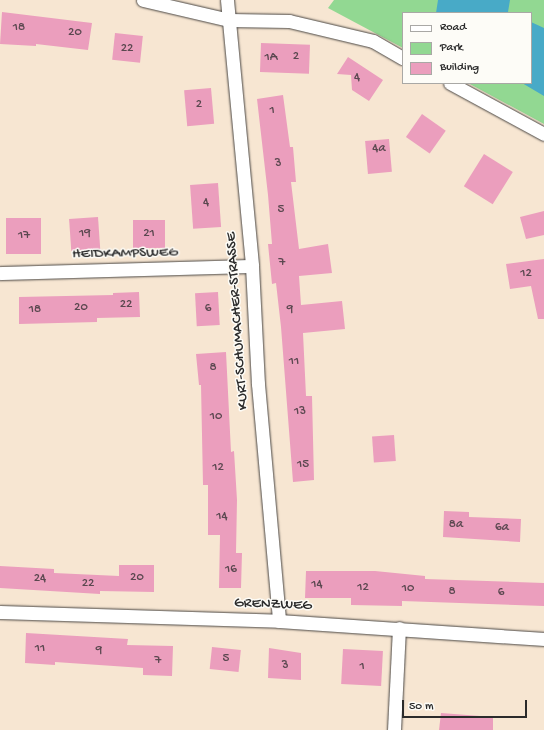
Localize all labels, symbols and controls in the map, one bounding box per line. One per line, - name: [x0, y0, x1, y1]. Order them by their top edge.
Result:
- legend: [402, 12, 532, 84]
- house number: 18: [13, 20, 25, 36]
- text: Road: [440, 21, 466, 35]
- house number: 20: [68, 25, 82, 41]
- house number: 22: [121, 41, 133, 57]
- text: Park: [440, 41, 463, 55]
- house number: 2: [293, 49, 299, 65]
- house number: 1A: [265, 50, 277, 66]
- text: Building: [440, 61, 479, 75]
- house number: 4: [354, 70, 360, 86]
- house number: 2: [196, 97, 202, 113]
- house number: 1: [269, 103, 275, 119]
- house number: 4a: [372, 141, 386, 157]
- house number: 3: [275, 156, 281, 172]
- house number: 4: [203, 195, 209, 211]
- house number: 5: [278, 202, 284, 218]
- house number: 19: [79, 226, 91, 242]
- house number: 21: [143, 226, 155, 242]
- house number: 17: [18, 228, 30, 244]
- street label: KURT-SCHUMACHER-STRASSE: [223, 232, 253, 410]
- street label: HEIDKAMPSWEG: [72, 244, 178, 264]
- house number: 7: [279, 255, 285, 271]
- house number: 12: [520, 266, 532, 282]
- house number: 22: [120, 297, 132, 313]
- house number: 20: [74, 300, 88, 316]
- house number: 6: [205, 301, 211, 317]
- house number: 18: [29, 302, 41, 318]
- house number: 9: [287, 302, 293, 318]
- house number: 11: [289, 354, 299, 370]
- house number: 8: [209, 360, 217, 376]
- house number: 13: [294, 404, 306, 420]
- house number: 10: [210, 409, 222, 425]
- house number: 15: [297, 457, 309, 473]
- house number: 12: [212, 460, 224, 476]
- house number: 14: [216, 509, 228, 525]
- house number: 8a: [449, 517, 463, 533]
- house number: 6a: [495, 520, 509, 536]
- house number: 16: [225, 562, 237, 578]
- house number: 20: [130, 570, 144, 586]
- house number: 24: [34, 571, 46, 587]
- house number: 22: [82, 576, 94, 592]
- house number: 14: [311, 577, 323, 593]
- house number: 12: [357, 580, 369, 596]
- house number: 10: [402, 581, 414, 597]
- house number: 8: [448, 584, 456, 600]
- house number: 6: [498, 585, 504, 601]
- street label: GRENZWEG: [234, 595, 312, 615]
- house number: 11: [35, 641, 45, 657]
- house number: 9: [96, 643, 102, 659]
- house number: 5: [223, 651, 229, 667]
- house number: 7: [155, 653, 161, 669]
- house number: 3: [282, 658, 288, 674]
- house number: 1: [359, 659, 365, 675]
- scale bar: [404, 692, 529, 718]
- text: 50 m: [409, 700, 434, 714]

